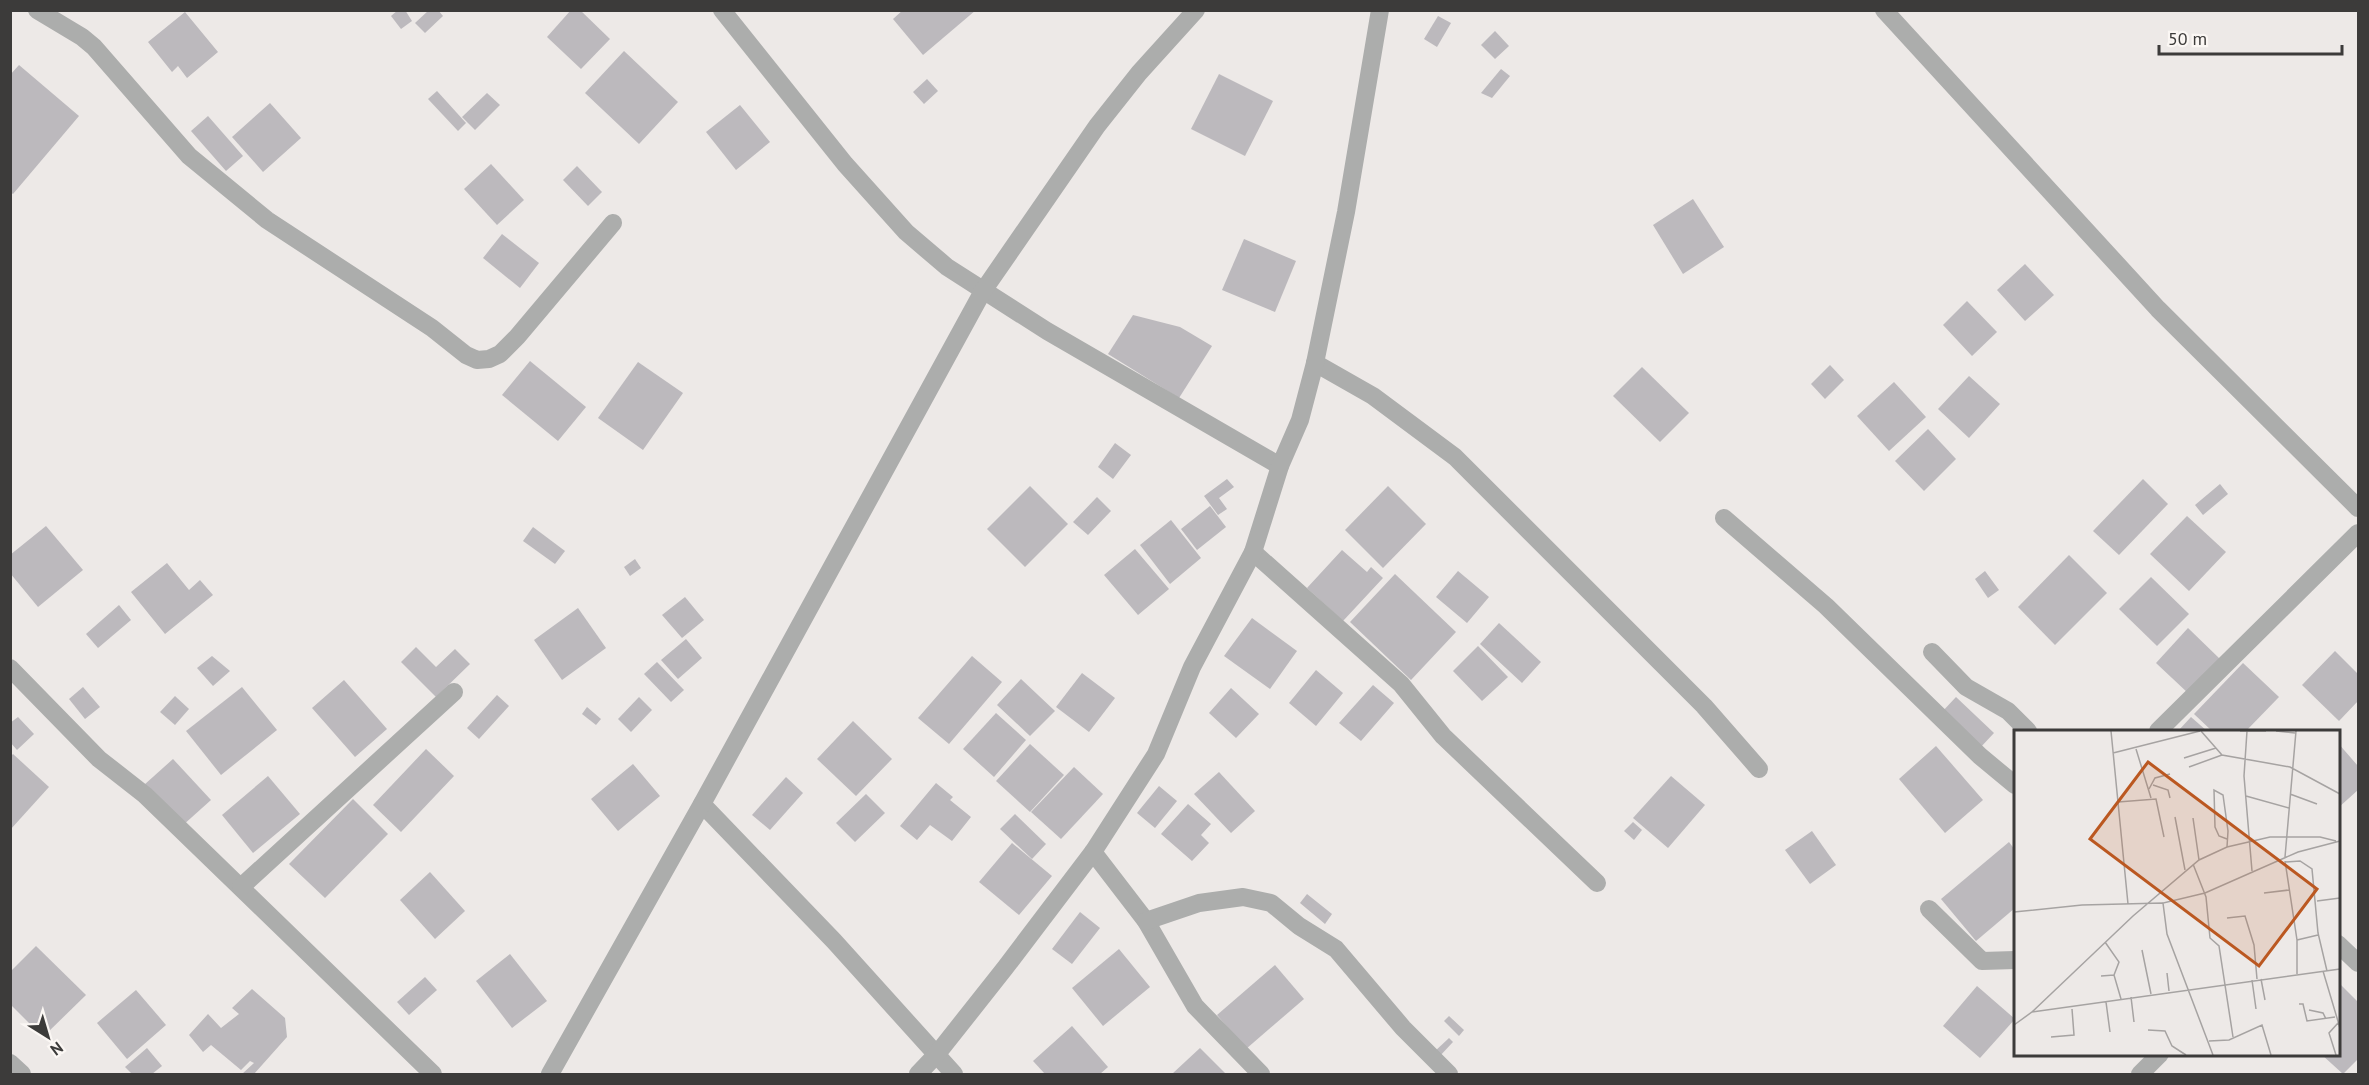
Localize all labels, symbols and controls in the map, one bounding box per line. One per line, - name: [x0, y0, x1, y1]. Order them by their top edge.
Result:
- scale bar: [2159, 18, 2342, 56]
- text: 50 m: [2168, 27, 2207, 50]
- inset map: [2014, 730, 2339, 1055]
- north arrow: [18, 1007, 78, 1067]
- text: N: [47, 1038, 67, 1060]

